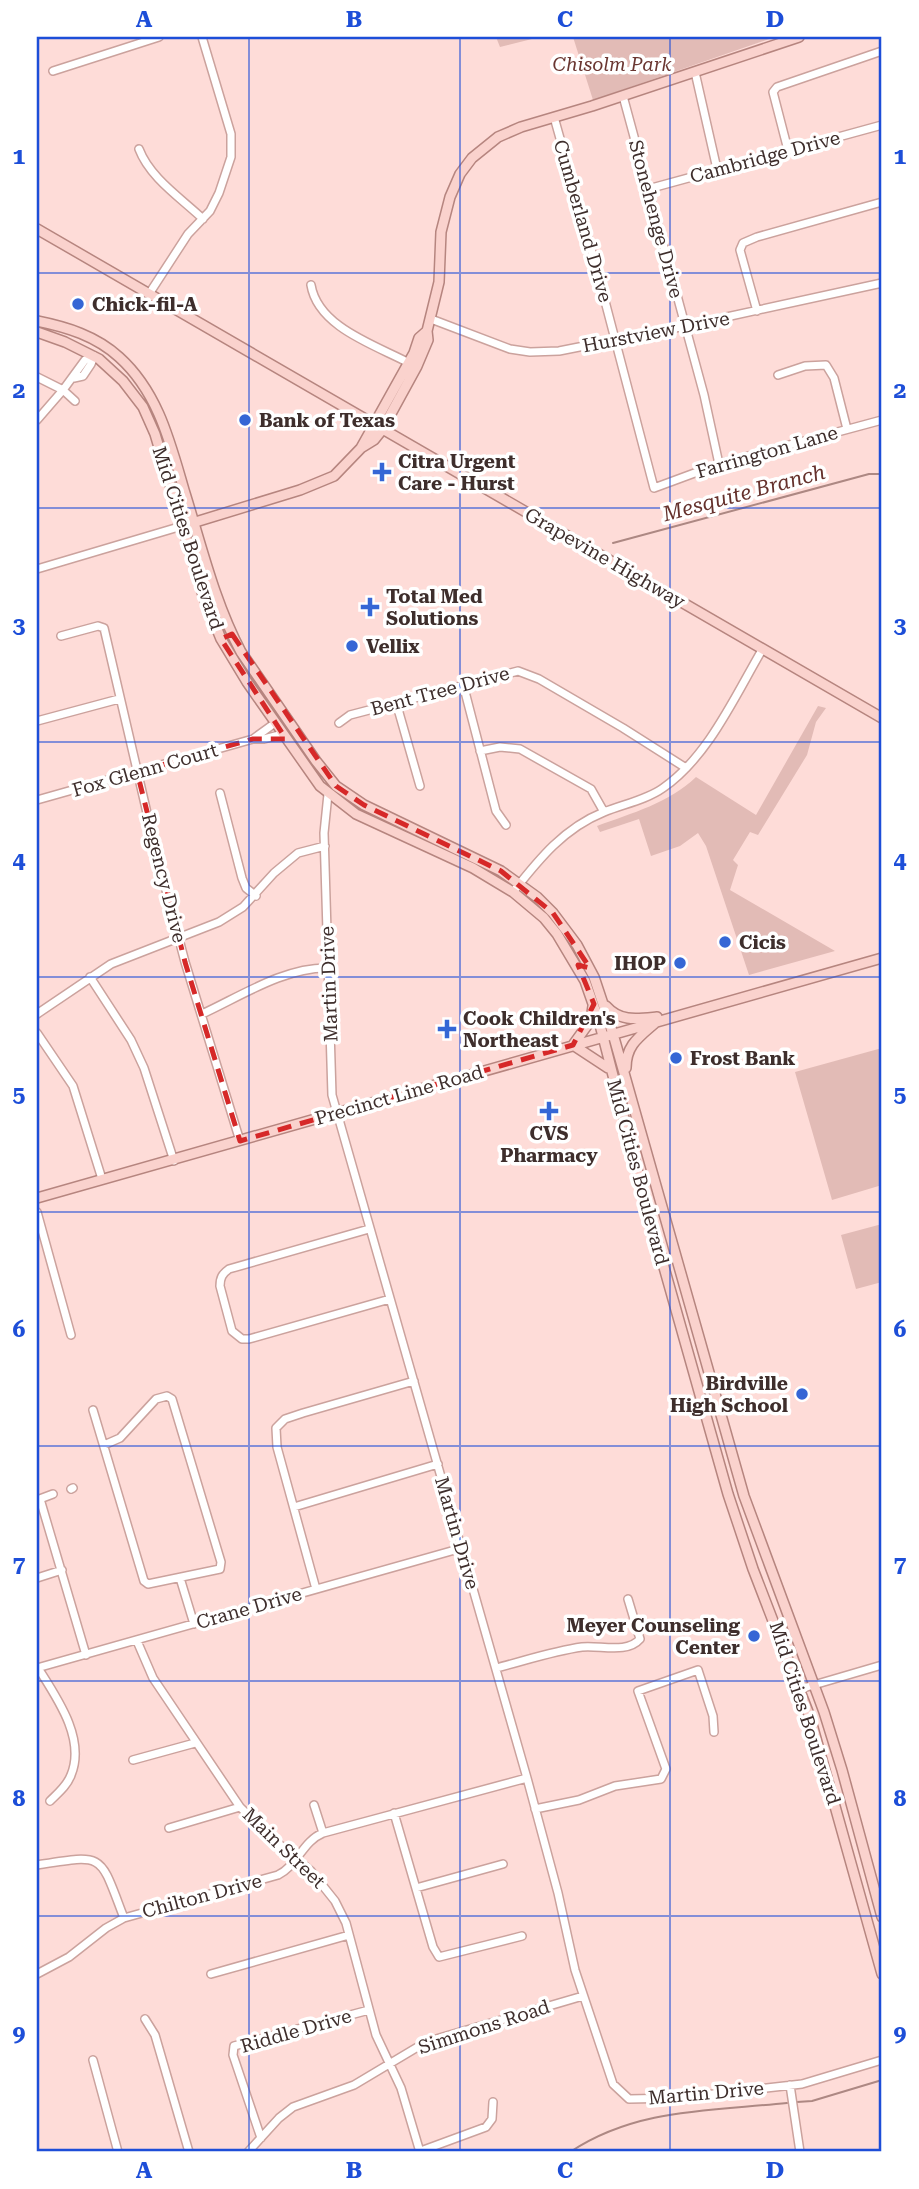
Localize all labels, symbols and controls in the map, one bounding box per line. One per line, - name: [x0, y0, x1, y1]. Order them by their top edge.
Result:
- text: A: [136, 6, 153, 33]
- text: B: [346, 6, 362, 33]
- text: C: [557, 6, 573, 33]
- text: D: [766, 6, 784, 33]
- park label: Chisolm Park: [552, 53, 672, 76]
- street label: Cambridge Drive: [687, 126, 843, 188]
- street label: Cumberland Drive: [549, 137, 617, 305]
- street label: Stonehenge Drive: [624, 137, 688, 301]
- text: 1: [13, 143, 26, 170]
- text: 1: [894, 143, 907, 170]
- place label: Chick-fil-A: [92, 293, 198, 316]
- marker: Chick-fil-A: [70, 296, 86, 312]
- street label: Hurstview Drive: [581, 306, 731, 358]
- text: 2: [13, 377, 25, 404]
- text: 2: [894, 377, 906, 404]
- place label: Bank of Texas: [259, 409, 395, 432]
- marker: Bank of Texas: [237, 412, 253, 428]
- street label: Farrington Lane: [694, 421, 840, 483]
- street label: Mid Cities Boulevard: [147, 443, 229, 633]
- place label: Citra Urgent Care - Hurst: [398, 450, 516, 495]
- water label: Mesquite Branch: [659, 460, 828, 527]
- marker: Citra Urgent Care - Hurst: [372, 462, 392, 482]
- street label: Grapevine Highway: [521, 503, 690, 614]
- place label: Total Med Solutions: [386, 585, 483, 630]
- marker: Total Med Solutions: [360, 597, 380, 617]
- text: 3: [13, 612, 26, 639]
- text: 3: [894, 612, 907, 639]
- place label: Vellix: [366, 635, 420, 658]
- marker: Vellix: [344, 638, 360, 654]
- street label: Bent Tree Drive: [368, 661, 512, 721]
- street label: Fox Glenn Court: [70, 738, 220, 802]
- street label: Regency Drive: [137, 811, 191, 945]
- text: 4: [13, 847, 26, 874]
- text: 4: [894, 847, 907, 874]
- street label: Martin Drive: [315, 926, 343, 1042]
- place label: Cicis: [739, 931, 786, 954]
- marker: Cicis: [717, 934, 733, 950]
- place label: IHOP: [614, 952, 666, 975]
- marker: IHOP: [672, 955, 688, 971]
- place label: Cook Children's Northeast: [463, 1007, 616, 1052]
- marker: Cook Children's Northeast: [437, 1019, 457, 1039]
- place label: Frost Bank: [690, 1047, 795, 1070]
- marker: Frost Bank: [668, 1050, 684, 1066]
- street label: Precinct Line Road: [312, 1060, 486, 1130]
- street label: Mid Cities Boulevard: [602, 1076, 674, 1268]
- text: 5: [13, 1081, 26, 1108]
- text: 5: [894, 1081, 907, 1108]
- marker: CVS Pharmacy: [541, 1103, 557, 1119]
- place label: CVS Pharmacy: [500, 1122, 598, 1167]
- text: 6: [13, 1316, 26, 1343]
- text: 6: [894, 1316, 907, 1343]
- place label: Birdville High School: [670, 1372, 788, 1417]
- marker: Birdville High School: [794, 1386, 810, 1402]
- street label: Martin Drive: [430, 1474, 484, 1592]
- text: 7: [13, 1551, 26, 1578]
- text: 7: [894, 1551, 907, 1578]
- street label: Crane Drive: [194, 1582, 304, 1634]
- place label: Meyer Counseling Center: [566, 1614, 740, 1659]
- street label: Mid Cities Boulevard: [764, 1618, 846, 1808]
- marker: Meyer Counseling Center: [746, 1628, 762, 1644]
- text: 8: [13, 1785, 26, 1812]
- text: 8: [894, 1785, 907, 1812]
- street label: Main Street: [238, 1803, 330, 1893]
- street label: Chilton Drive: [140, 1869, 264, 1923]
- street label: Simmons Road: [415, 1995, 553, 2059]
- street label: Riddle Drive: [238, 2004, 354, 2058]
- text: 9: [13, 2020, 26, 2047]
- text: 9: [894, 2020, 907, 2047]
- street label: Martin Drive: [647, 2076, 765, 2110]
- text: A: [136, 2157, 153, 2184]
- text: B: [346, 2157, 362, 2184]
- text: C: [557, 2157, 573, 2184]
- text: D: [766, 2157, 784, 2184]

